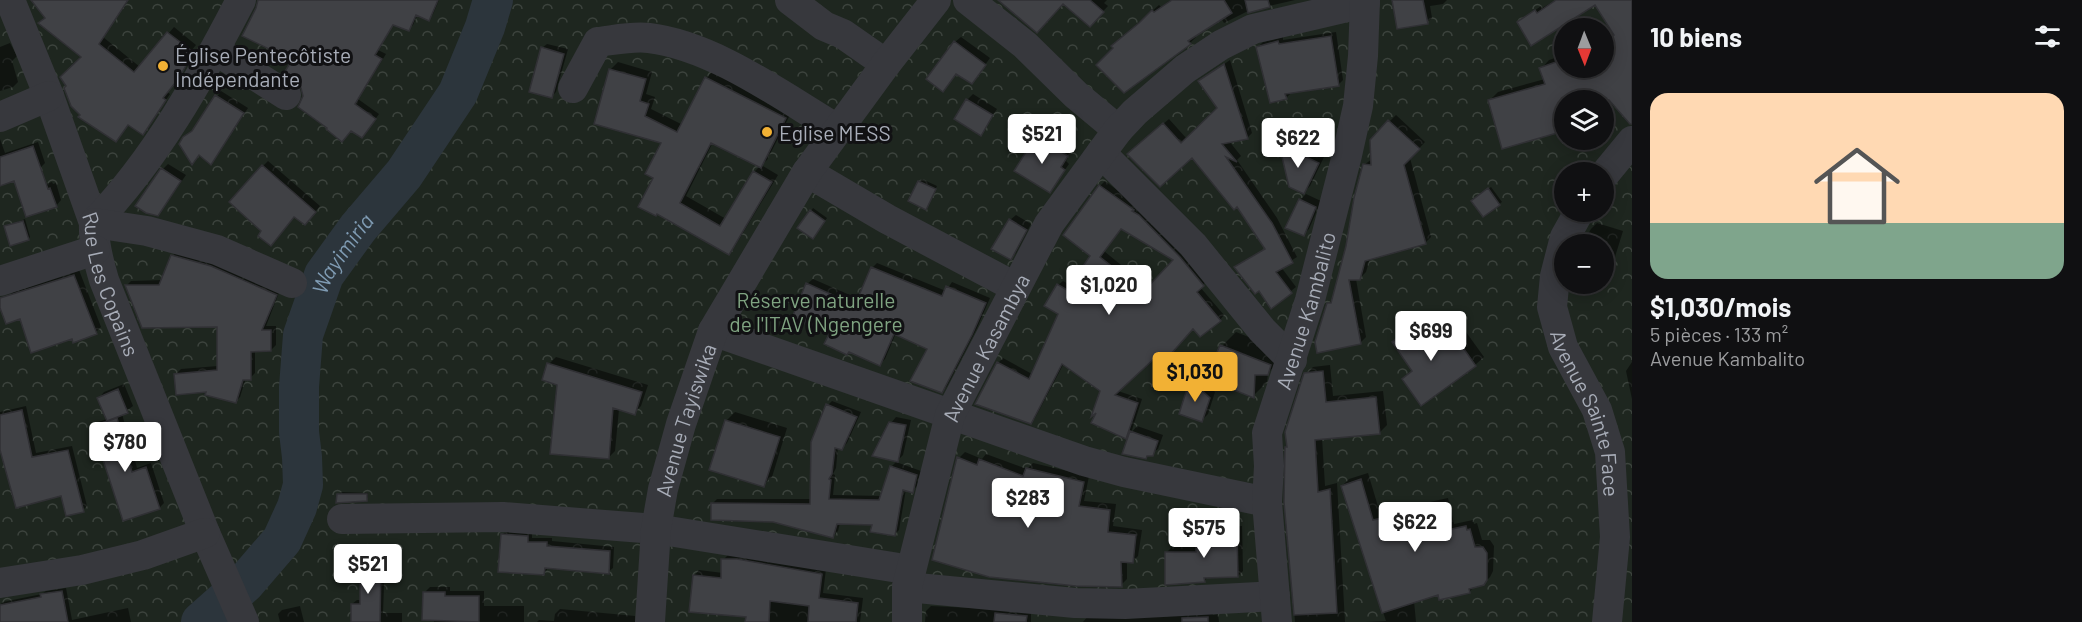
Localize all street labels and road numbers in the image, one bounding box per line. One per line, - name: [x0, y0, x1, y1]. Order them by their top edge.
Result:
- street label: Rue Les Copains: [78, 208, 145, 359]
- street label: Avenue Kambalito: [1270, 229, 1339, 392]
- street label: Avenue Kasambya: [936, 269, 1034, 424]
- street label: Avenue Sainte Face: [1546, 327, 1625, 497]
- street label: Avenue Tayiswika: [649, 340, 720, 499]

